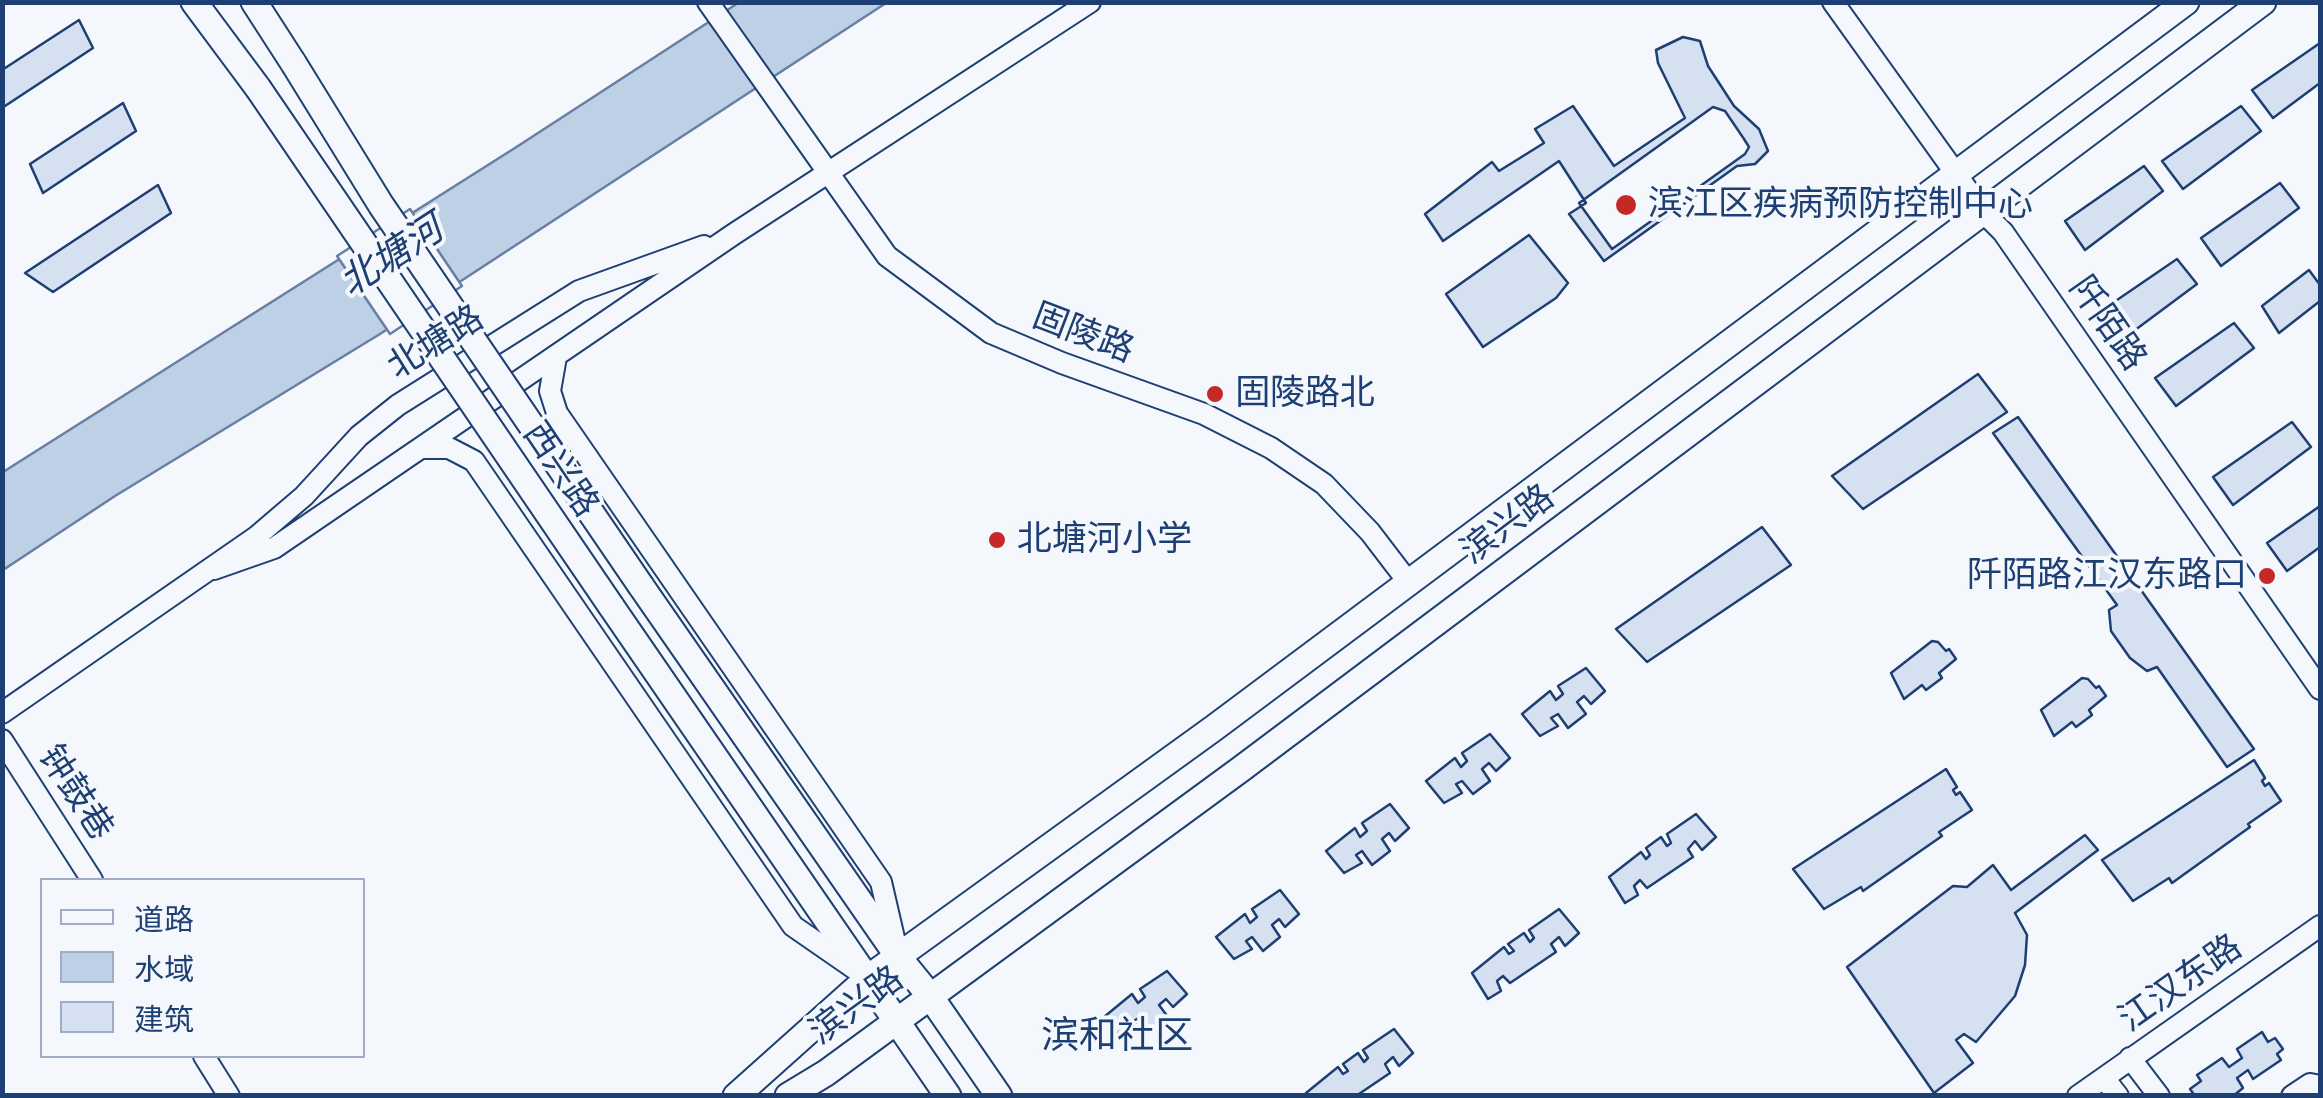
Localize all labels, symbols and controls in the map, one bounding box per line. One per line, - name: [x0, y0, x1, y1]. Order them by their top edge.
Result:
- place label: 滨江区疾病预防控制中心: [1648, 184, 2033, 226]
- marker: 滨江区疾病预防控制中心: [1613, 192, 1639, 218]
- water label: 北塘河: [332, 207, 452, 307]
- street label: 阡陌路: [2060, 269, 2154, 379]
- street label: 固陵路: [1026, 296, 1140, 372]
- street label: 北塘路: [380, 297, 492, 389]
- place label: 固陵路北: [1235, 373, 1375, 415]
- marker: 固陵路北: [1204, 383, 1226, 405]
- street label: 西兴路: [513, 415, 607, 525]
- street label: 滨兴路: [1453, 477, 1563, 573]
- place label: 北塘河小学: [1017, 519, 1192, 561]
- marker: 北塘河小学: [986, 529, 1008, 551]
- place label: 阡陌路江汉东路口: [1967, 555, 2247, 597]
- marker: 阡陌路江汉东路口: [2256, 565, 2278, 587]
- street label: 钟鼓巷: [29, 738, 121, 848]
- legend: [40, 878, 365, 1058]
- text: 道路: [134, 899, 194, 939]
- street label: 江汉东路: [2112, 927, 2250, 1041]
- text: 水域: [134, 949, 194, 989]
- street label: 滨兴路: [802, 958, 912, 1054]
- text: 建筑: [134, 999, 194, 1039]
- district label: 滨和社区: [1041, 1014, 1193, 1060]

